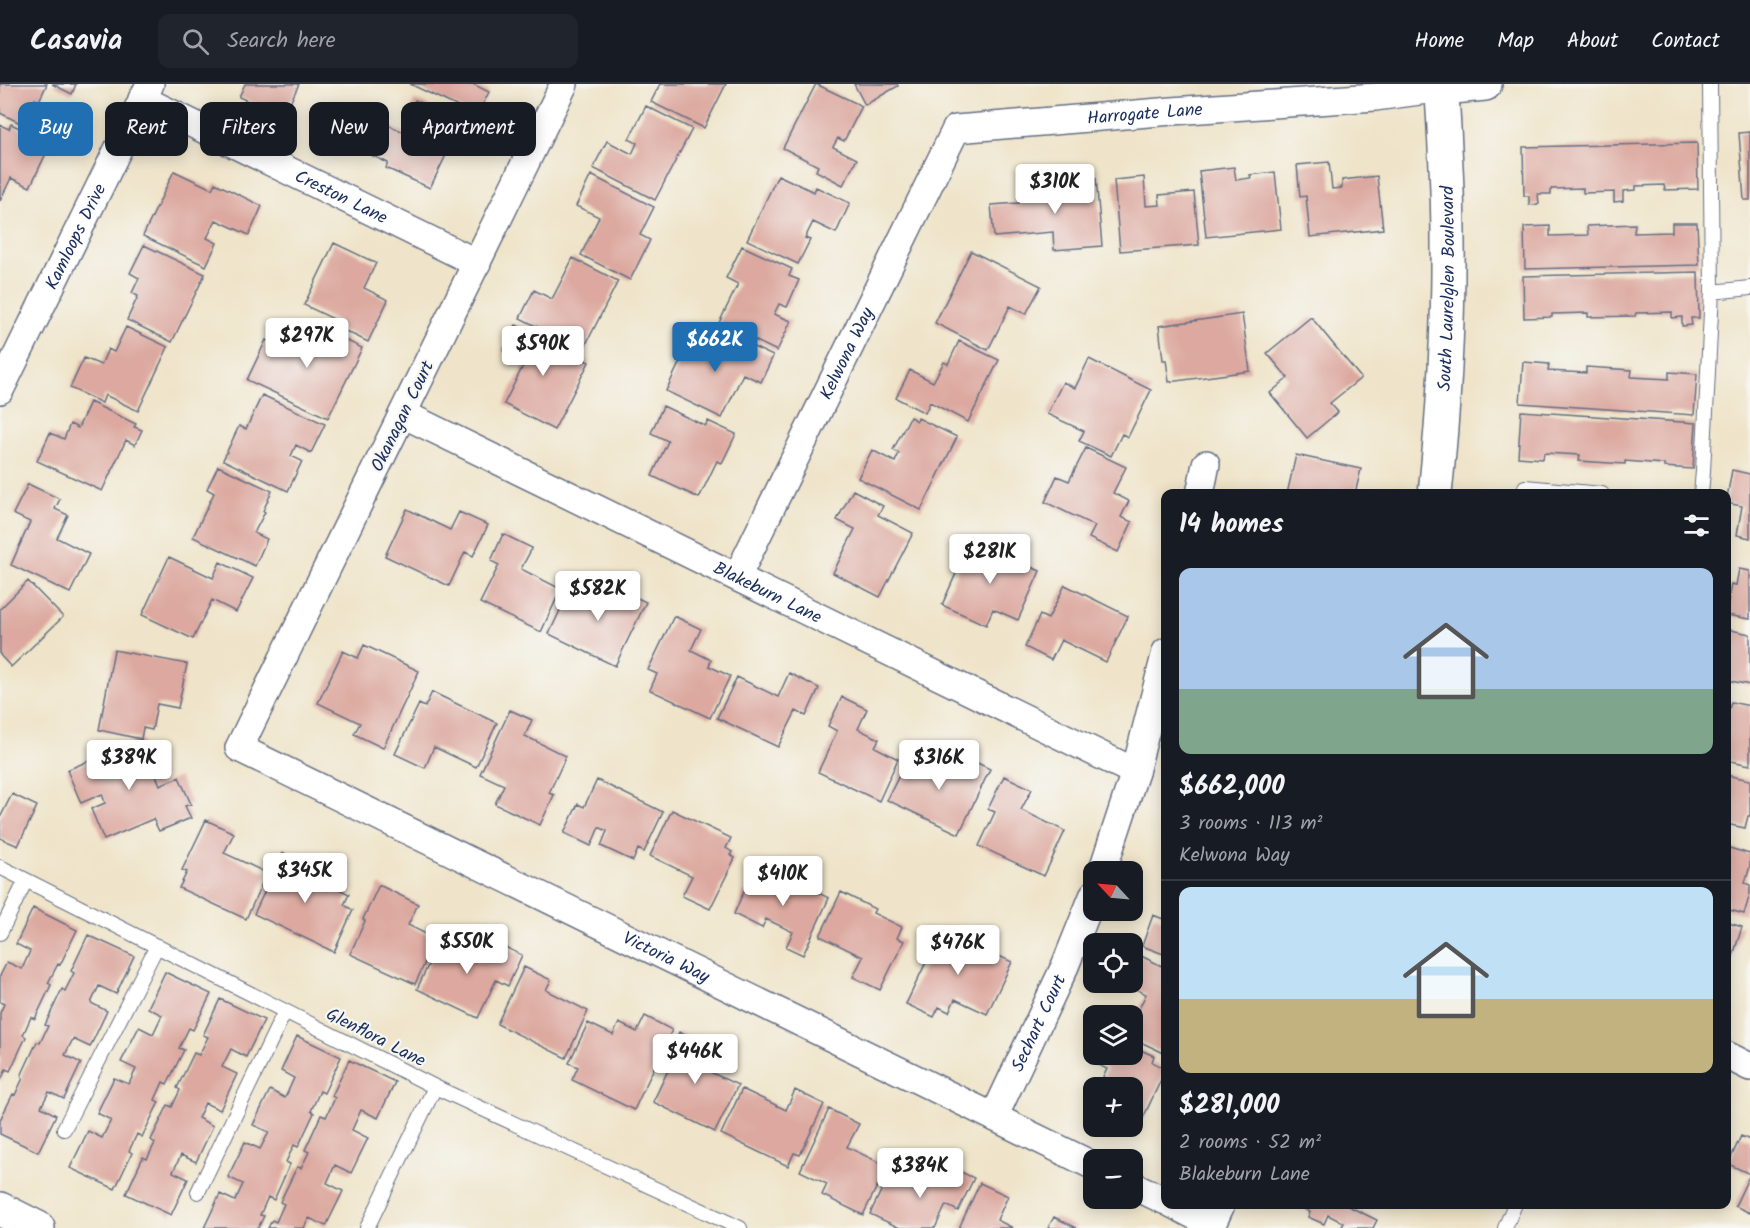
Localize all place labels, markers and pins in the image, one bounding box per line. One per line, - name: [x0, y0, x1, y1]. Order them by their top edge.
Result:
- pin: $310K: [1013, 164, 1097, 215]
- pin: $297K: [265, 318, 349, 369]
- pin: $662K: [673, 322, 757, 373]
- pin: $590K: [501, 326, 585, 377]
- pin: $281K: [948, 534, 1032, 585]
- pin: $582K: [556, 571, 640, 622]
- pin: $389K: [87, 740, 171, 791]
- pin: $316K: [897, 740, 981, 791]
- pin: $345K: [263, 853, 347, 904]
- pin: $410K: [741, 856, 825, 907]
- pin: $550K: [425, 924, 509, 975]
- pin: $476K: [916, 925, 1000, 976]
- pin: $446K: [653, 1034, 737, 1085]
- pin: $384K: [878, 1148, 962, 1199]

